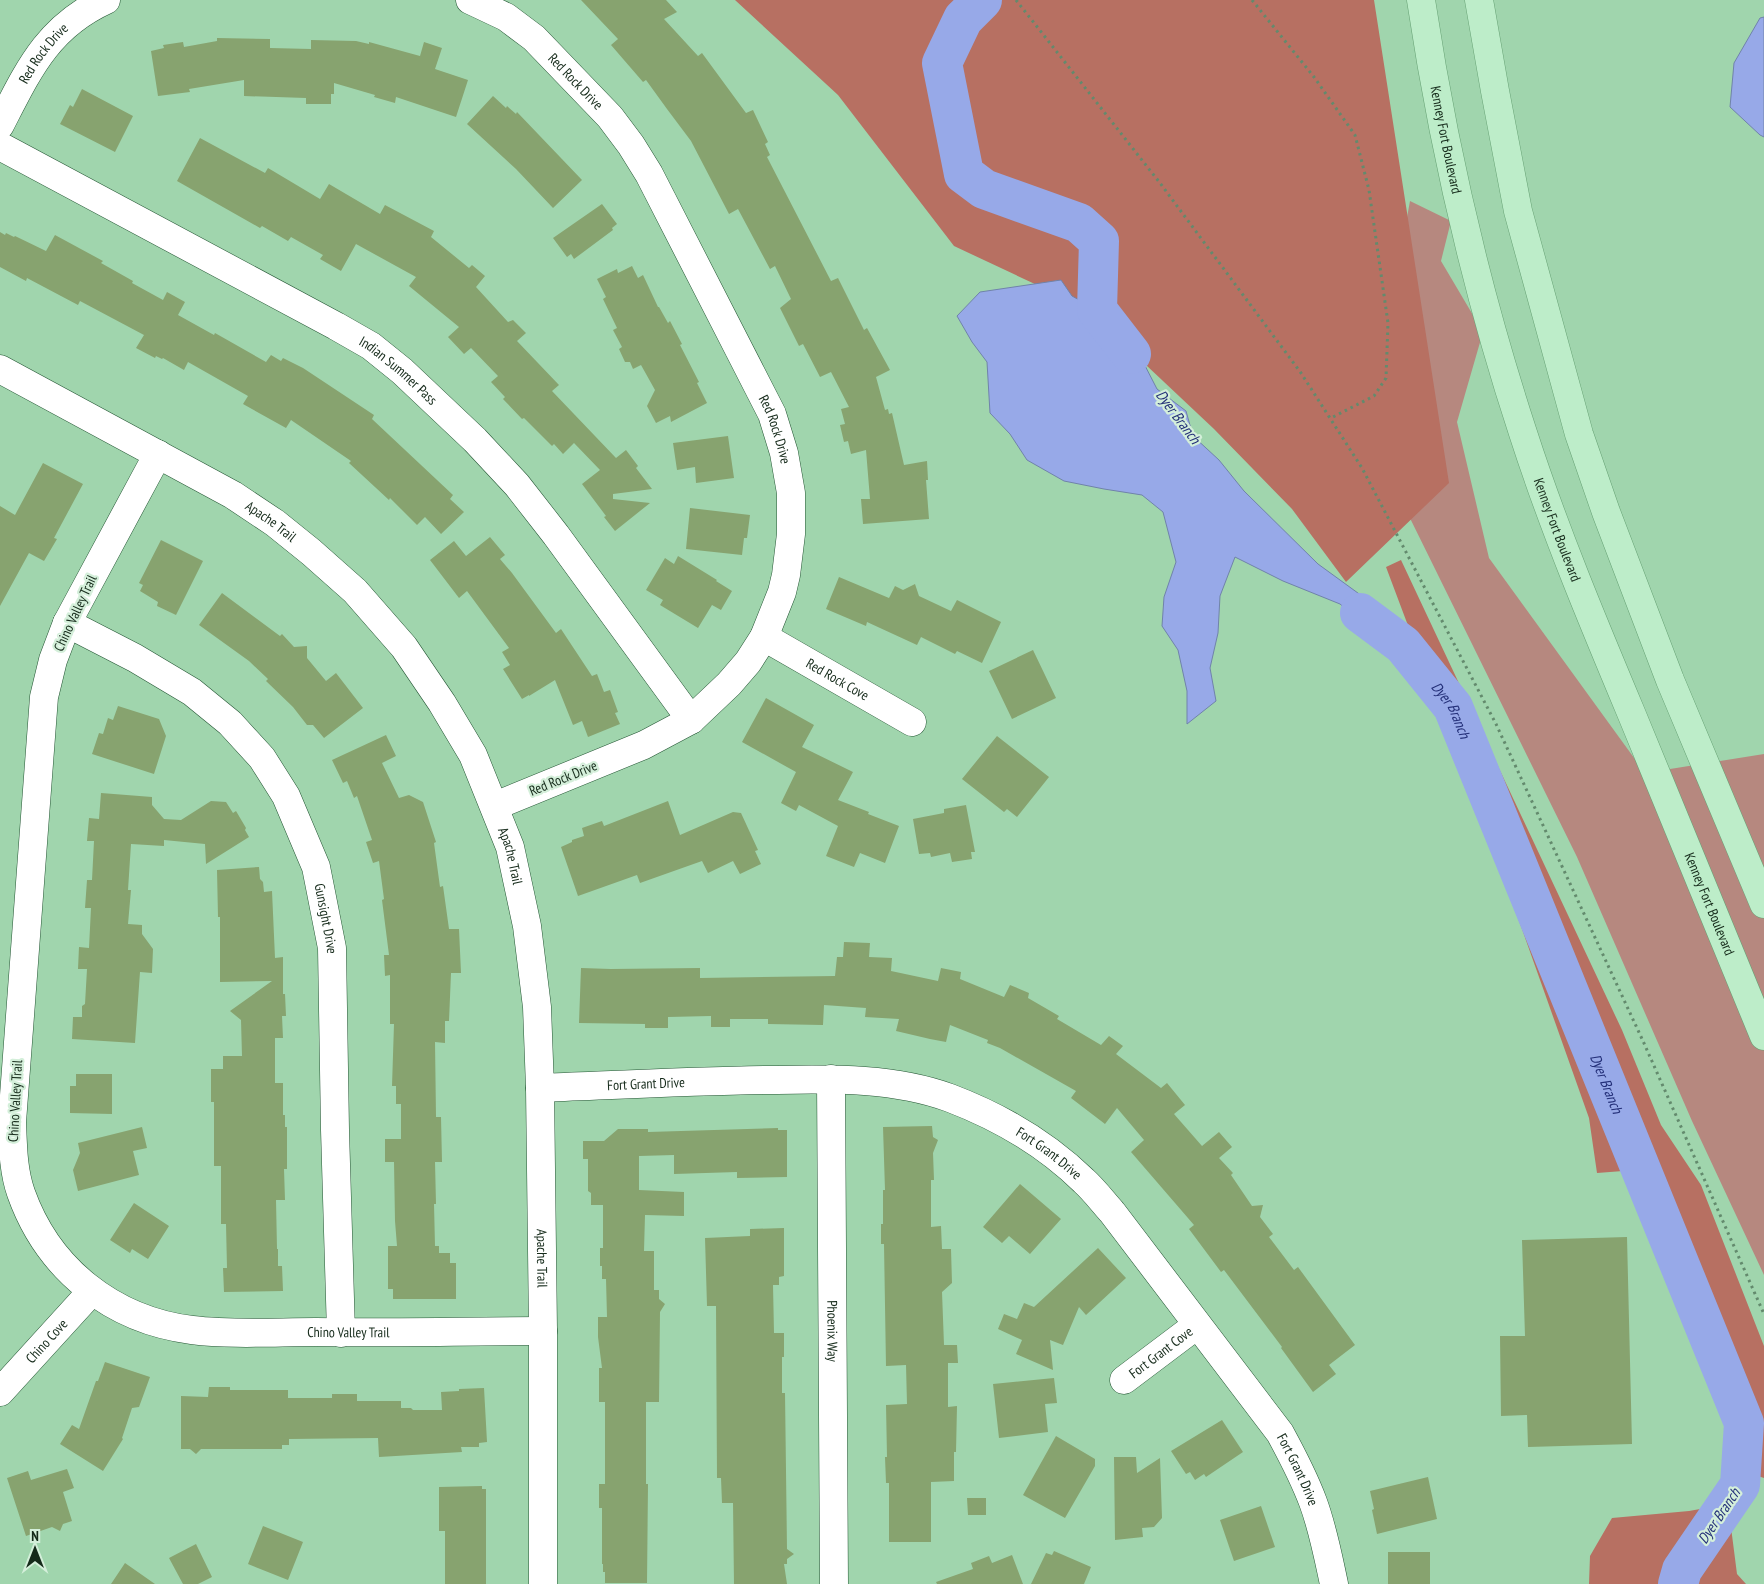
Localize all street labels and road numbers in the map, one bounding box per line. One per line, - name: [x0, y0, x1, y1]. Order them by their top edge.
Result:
- street label: Red Rock Drive: [15, 19, 72, 87]
- street label: Red Rock Drive: [544, 49, 607, 114]
- street label: Kenney Fort Boulevard: [1427, 85, 1466, 195]
- street label: Indian Summer Pass: [356, 332, 441, 409]
- street label: Red Rock Drive: [755, 392, 795, 465]
- street label: Kenney Fort Boulevard: [1530, 476, 1585, 584]
- street label: Apache Trail: [242, 497, 301, 546]
- street label: Chino Valley Trail: [49, 571, 101, 654]
- street label: Red Rock Cove: [803, 654, 873, 705]
- street label: Red Rock Drive: [526, 756, 600, 800]
- street label: Apache Trail: [494, 825, 527, 887]
- street label: Kenney Fort Boulevard: [1681, 850, 1739, 958]
- street label: Gunsight Drive: [310, 882, 341, 954]
- street label: Chino Valley Trail: [4, 1059, 26, 1143]
- street label: Fort Grant Drive: [607, 1073, 685, 1094]
- street label: Fort Grant Drive: [1013, 1123, 1086, 1184]
- street label: Apache Trail: [533, 1229, 551, 1289]
- street label: Phoenix Way: [823, 1300, 842, 1363]
- street label: Chino Cove: [22, 1315, 71, 1367]
- street label: Fort Grant Cove: [1125, 1322, 1196, 1382]
- street label: Chino Valley Trail: [307, 1323, 390, 1341]
- street label: Fort Grant Drive: [1273, 1430, 1323, 1508]

